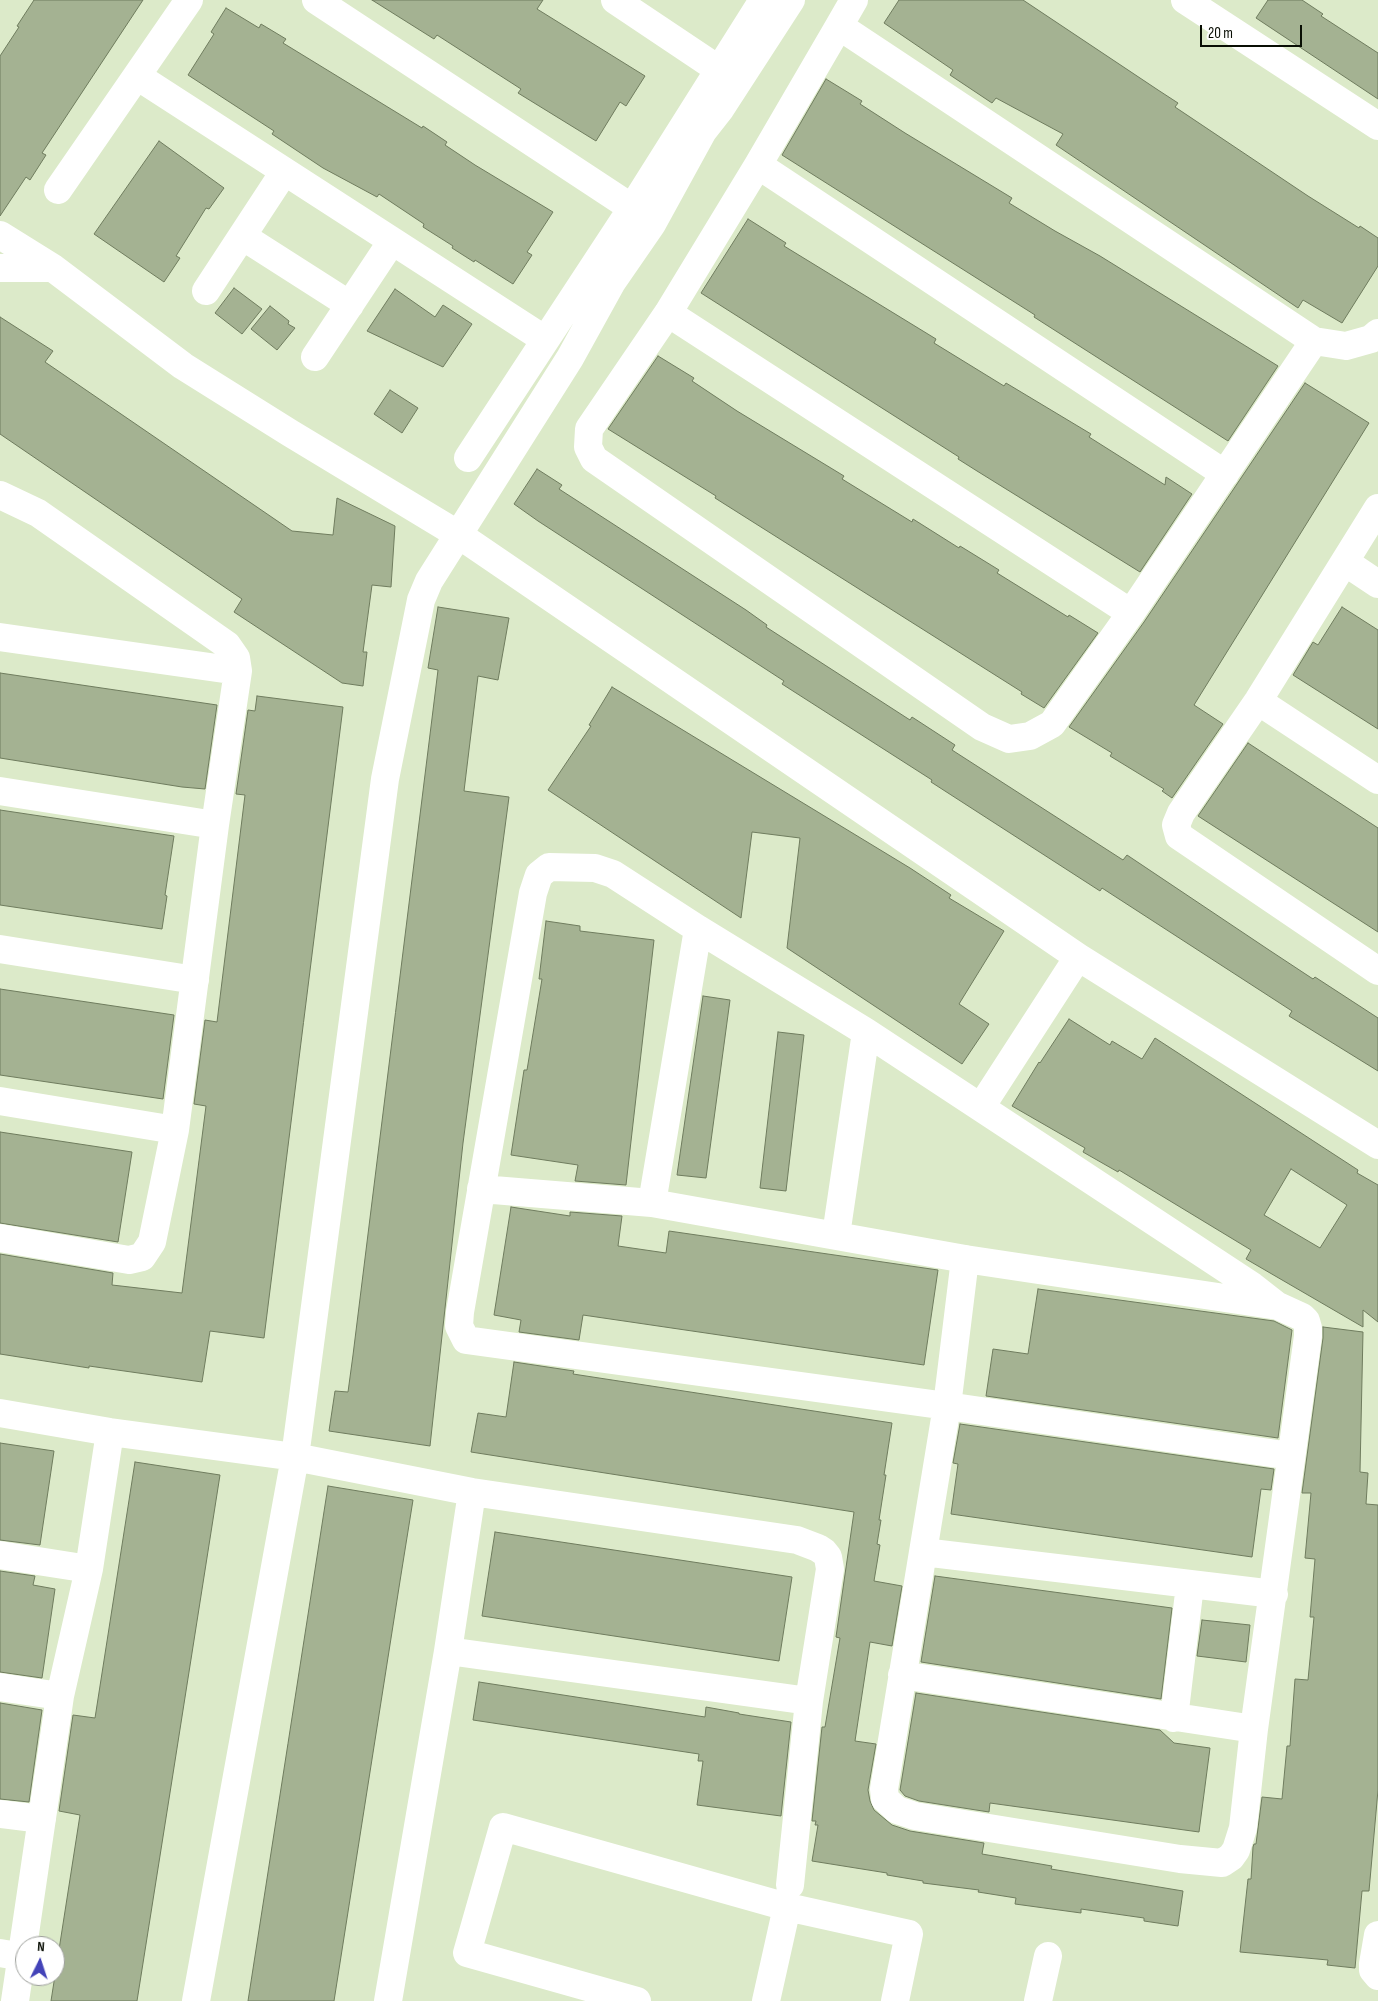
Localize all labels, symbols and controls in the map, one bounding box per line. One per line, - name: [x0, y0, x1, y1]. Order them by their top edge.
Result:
- scale bar: [1203, 15, 1306, 47]
- text: 20 m: [1208, 24, 1233, 43]
- north arrow: [15, 1936, 65, 1986]
- text: N: [37, 1938, 45, 1955]

